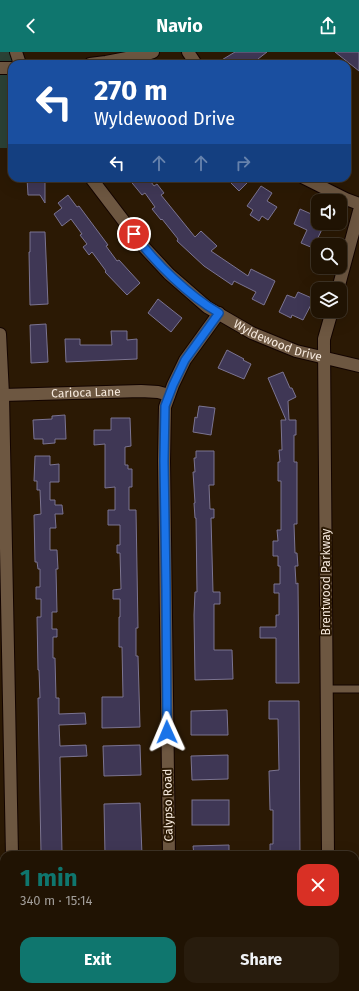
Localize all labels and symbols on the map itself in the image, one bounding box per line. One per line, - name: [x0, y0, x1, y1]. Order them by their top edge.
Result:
- pin: [117, 217, 151, 251]
- street label: Wyldewood Drive: [231, 317, 323, 364]
- street label: Carioca Lane: [51, 385, 121, 401]
- street label: Brentwood Parkway: [319, 529, 333, 635]
- position arrow: [146, 711, 188, 753]
- street label: Calypso Road: [160, 768, 176, 842]

